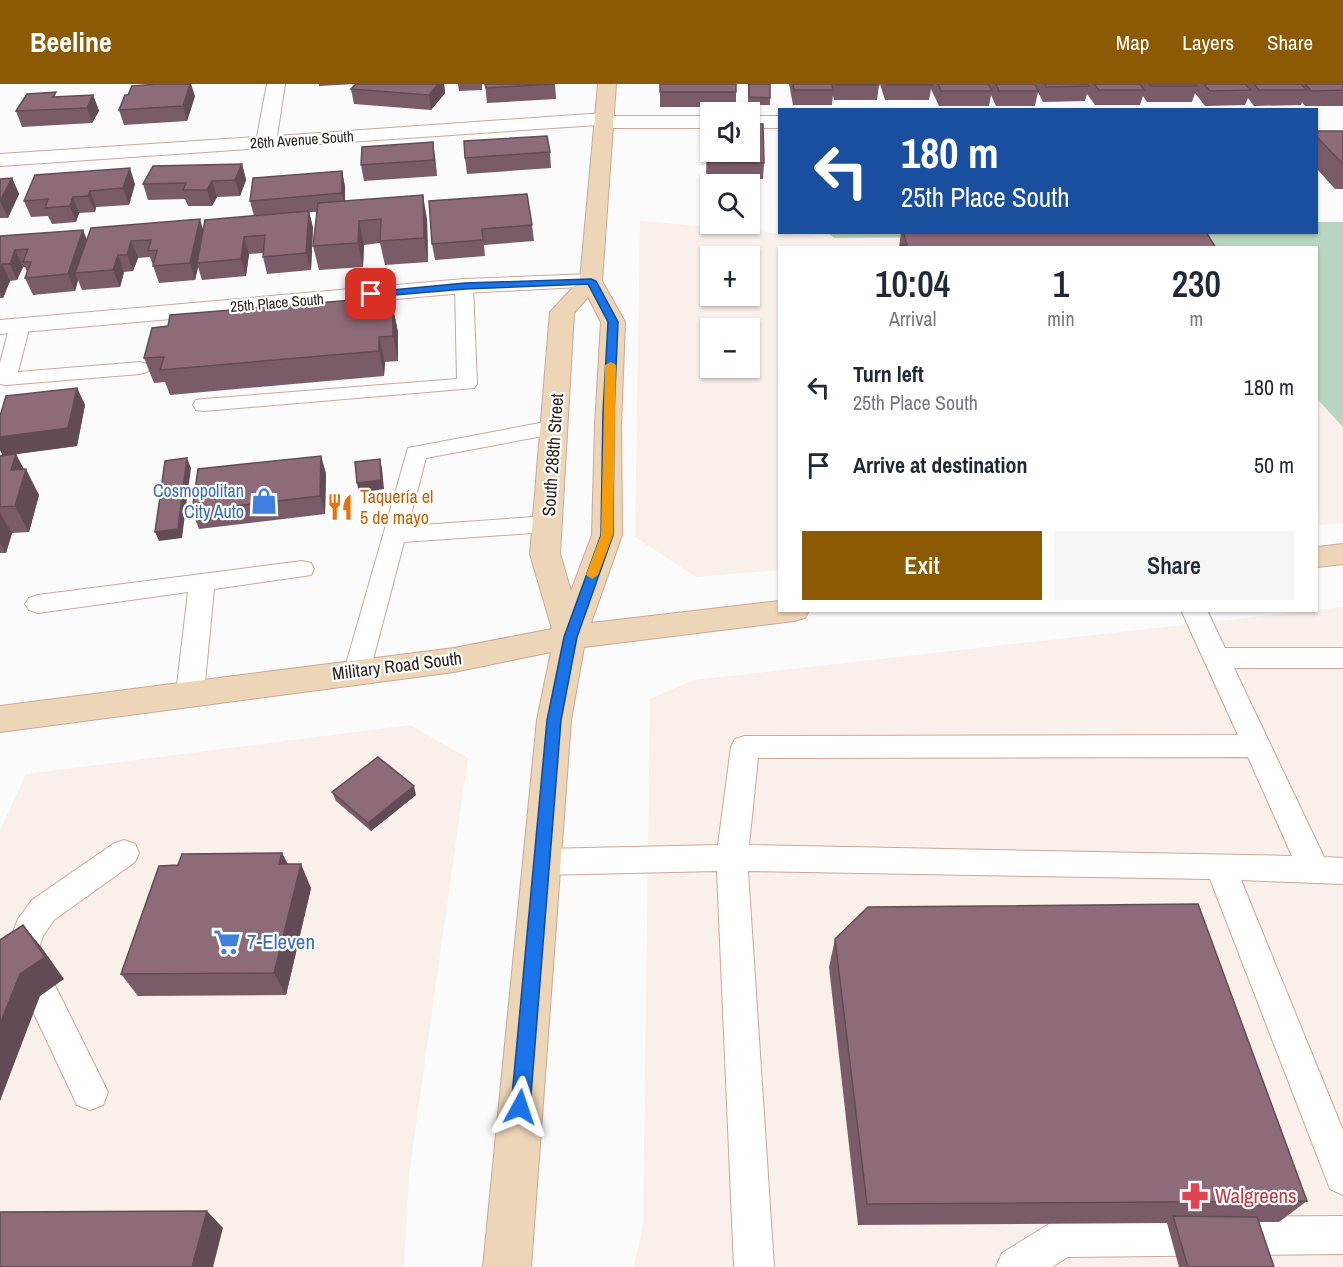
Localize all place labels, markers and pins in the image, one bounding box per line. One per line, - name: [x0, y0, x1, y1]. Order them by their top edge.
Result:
- pin: [345, 268, 396, 319]
- place label: Cosmopolitan City Auto: [153, 478, 244, 524]
- place label: Taquería el 5 de mayo: [360, 484, 433, 530]
- shop icon: Cosmopolitan City Auto: [249, 486, 279, 516]
- restaurant icon: Taquería el 5 de mayo: [325, 492, 355, 522]
- supermarket icon: 7-Eleven: [212, 927, 242, 957]
- place label: 7-Eleven: [247, 927, 315, 956]
- pharmacy icon: Walgreens: [1180, 1181, 1210, 1211]
- place label: Walgreens: [1215, 1181, 1297, 1210]

